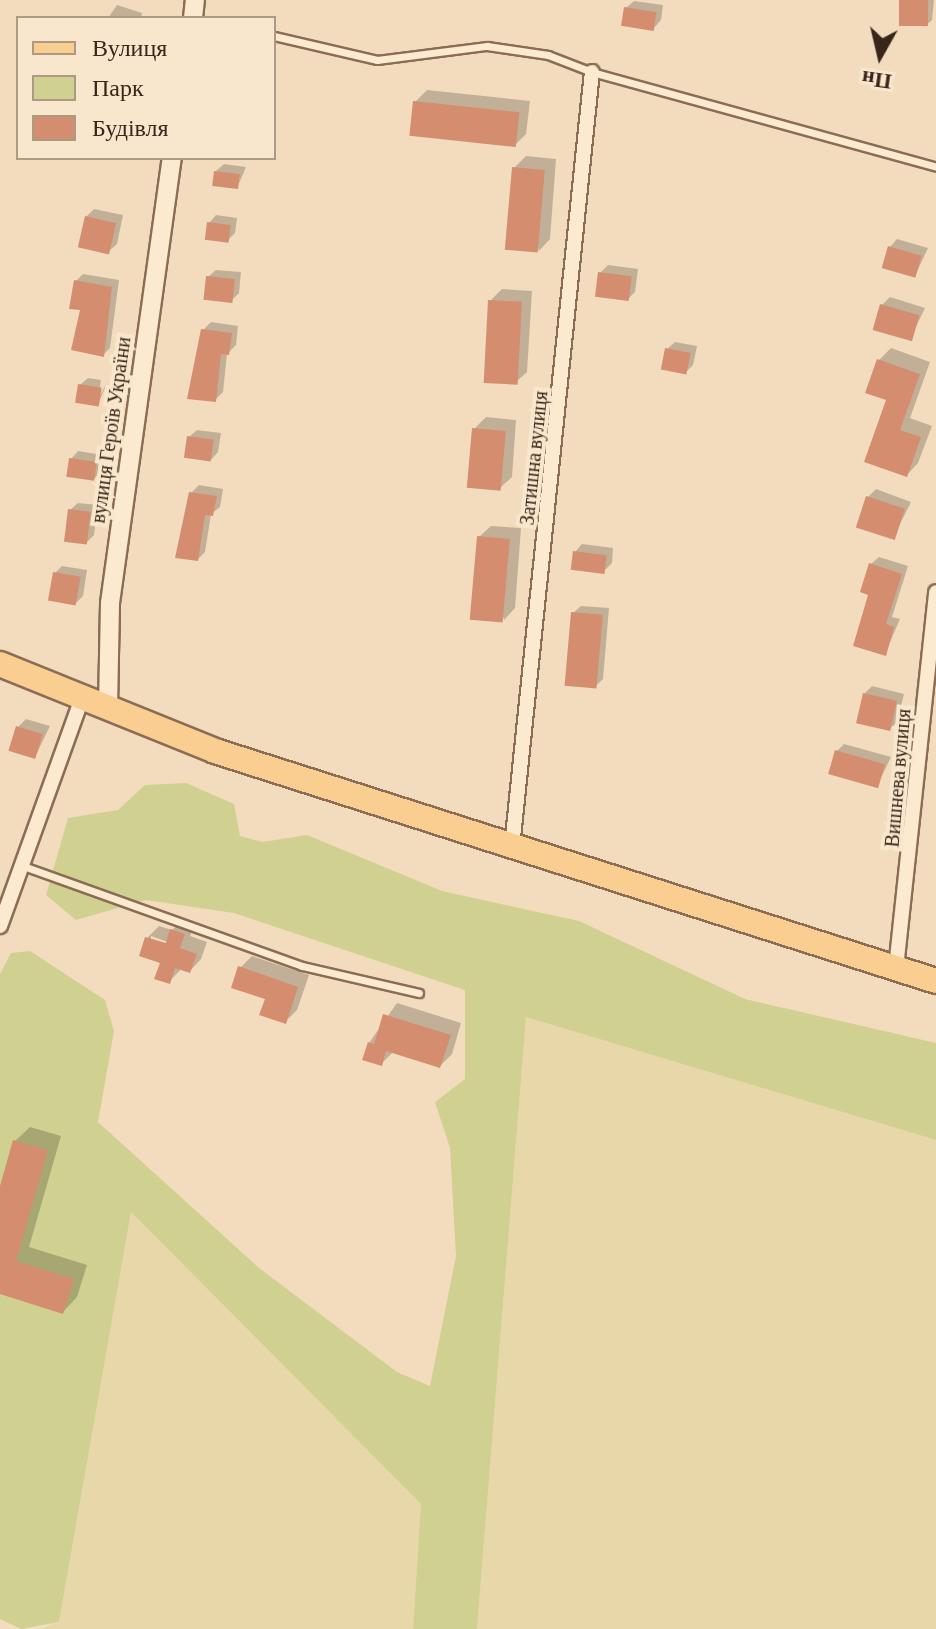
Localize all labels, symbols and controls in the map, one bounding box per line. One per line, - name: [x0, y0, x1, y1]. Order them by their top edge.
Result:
- legend: [16, 16, 276, 160]
- north arrow: [840, 16, 920, 96]
- text: Вулиця: [92, 34, 167, 61]
- text: Пн: [860, 66, 893, 95]
- text: Парк: [92, 74, 144, 101]
- text: Будівля: [92, 114, 169, 141]
- street label: вулиця Героїв України: [86, 335, 136, 525]
- street label: Затишна вулиця: [515, 390, 553, 526]
- street label: Вишнева вулиця: [880, 708, 916, 848]

